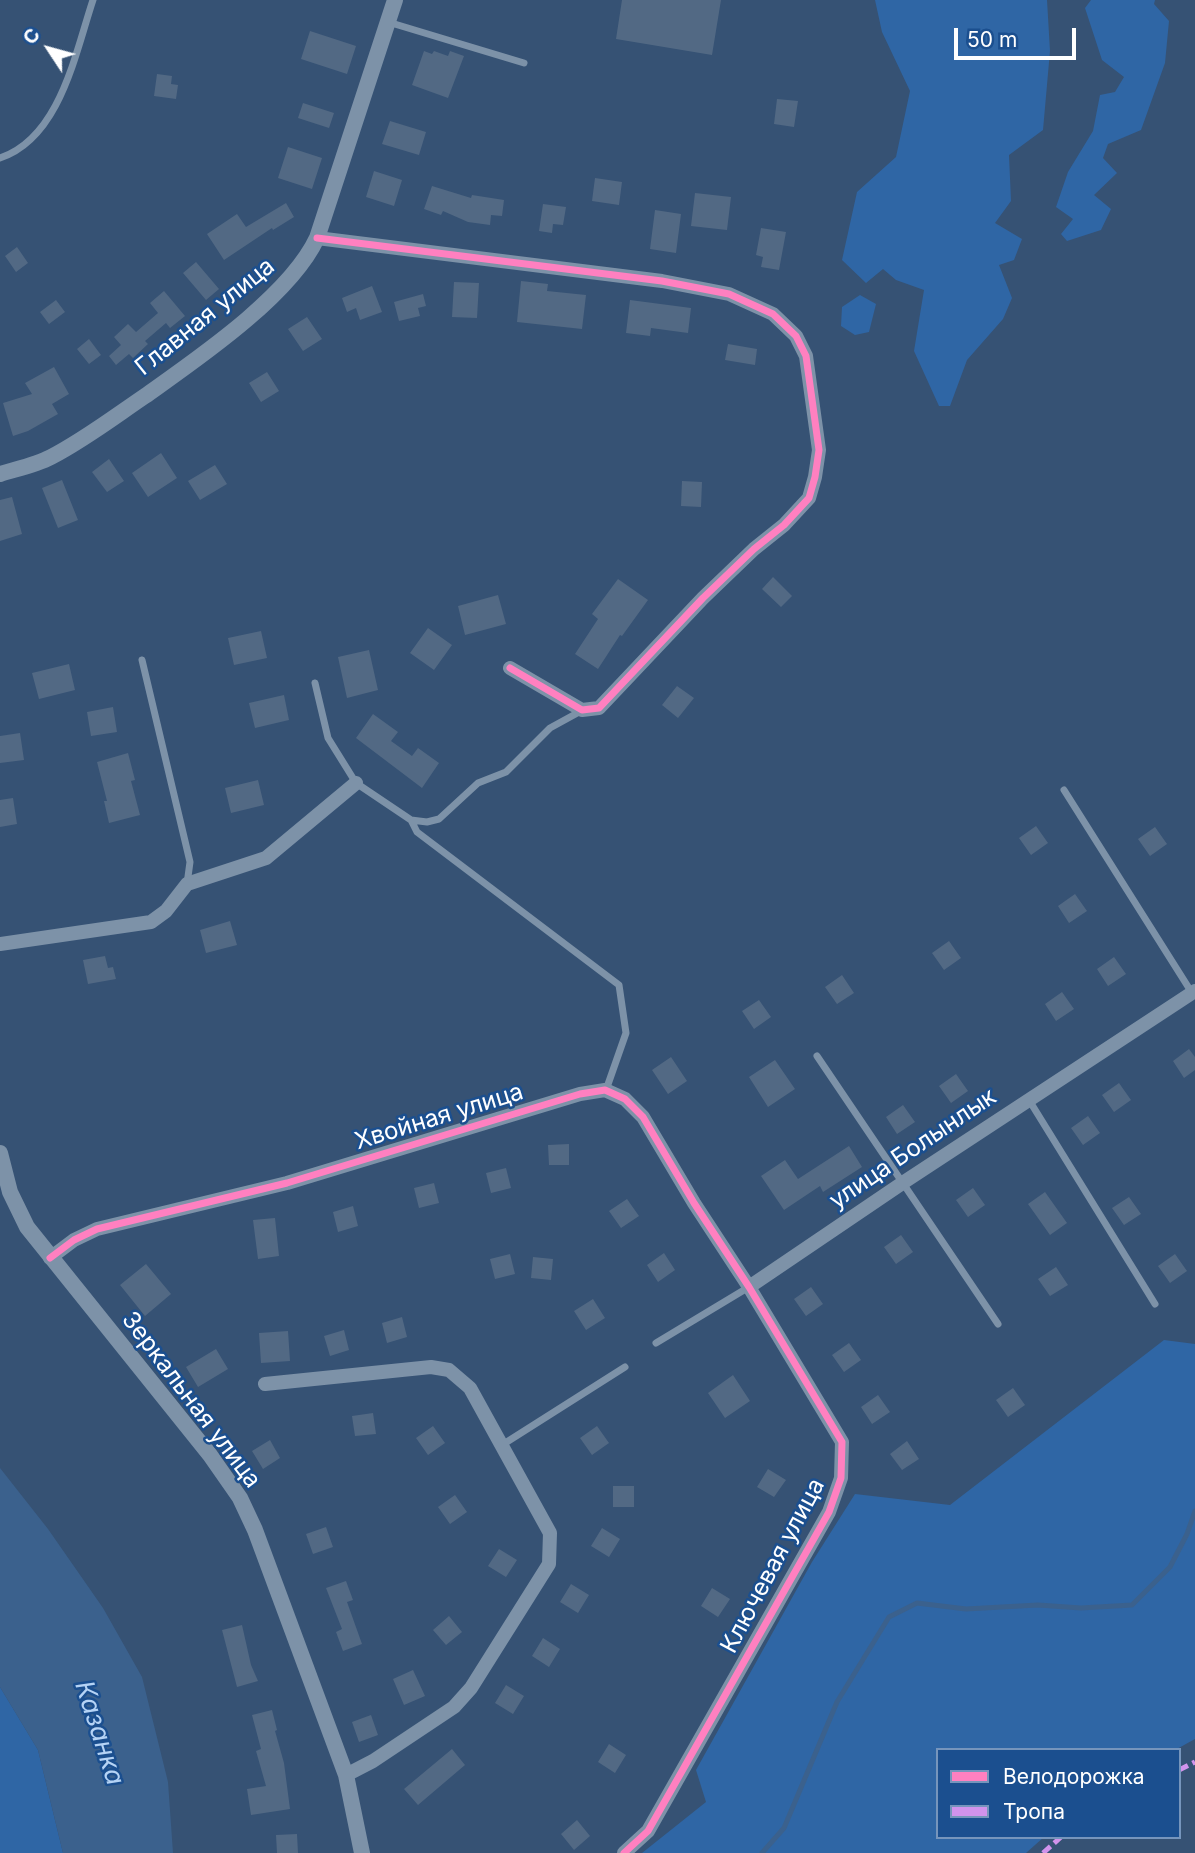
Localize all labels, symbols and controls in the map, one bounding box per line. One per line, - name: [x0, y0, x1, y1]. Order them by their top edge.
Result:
- north arrow: [14, 14, 84, 84]
- scale bar: [957, 14, 1080, 58]
- text: С: [18, 24, 45, 49]
- text: 50 m: [967, 27, 1017, 52]
- street label: Главная улица: [130, 252, 280, 382]
- street label: Хвойная улица: [351, 1078, 527, 1156]
- street label: улица Болынлык: [824, 1083, 1002, 1215]
- street label: Зеркальная улица: [115, 1306, 267, 1494]
- street label: Ключевая улица: [715, 1474, 831, 1658]
- water label: Казанка: [68, 1677, 130, 1789]
- legend: [936, 1748, 1181, 1839]
- text: Велодорожка: [1003, 1764, 1145, 1789]
- text: Тропа: [1003, 1799, 1065, 1824]

